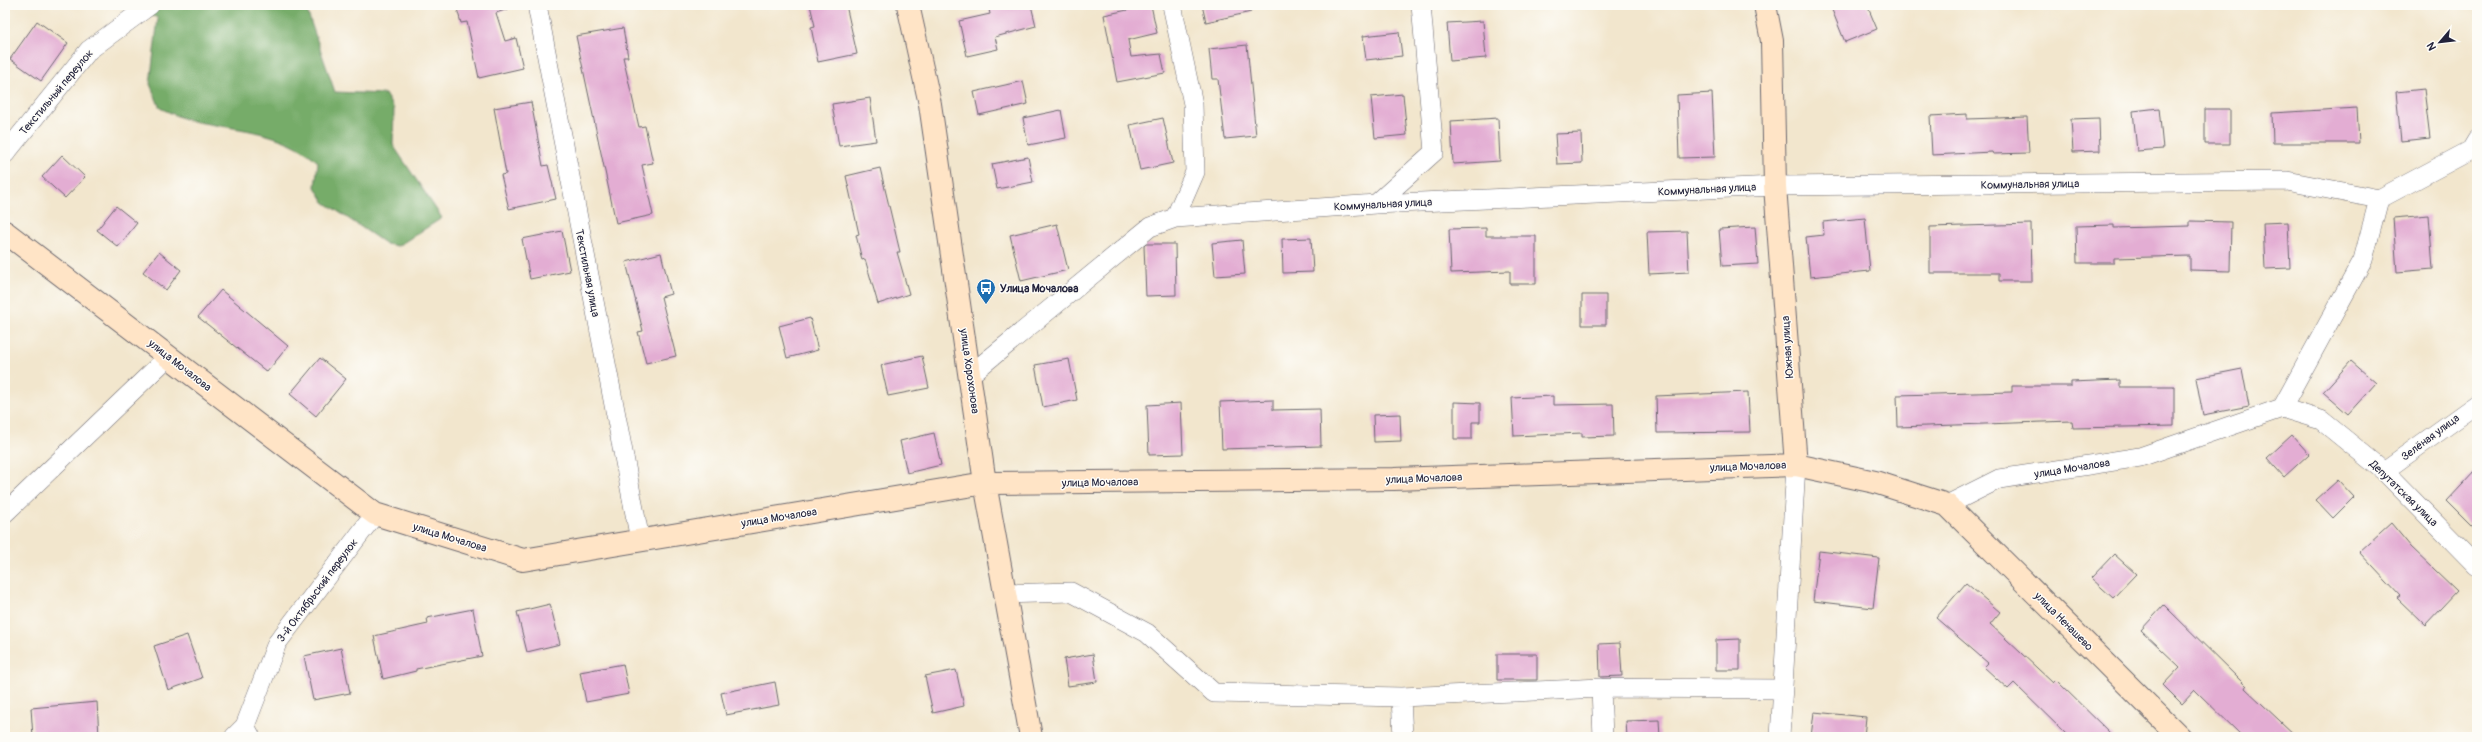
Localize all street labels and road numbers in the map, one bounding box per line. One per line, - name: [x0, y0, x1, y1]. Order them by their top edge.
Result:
- street label: Текстильный переулок: [17, 47, 96, 138]
- street label: Коммунальная улица: [1981, 177, 2079, 192]
- street label: Коммунальная улица: [1658, 180, 1757, 199]
- street label: Коммунальная улица: [1334, 195, 1433, 214]
- street label: Текстильная улица: [573, 228, 602, 318]
- street label: Южная улица: [1779, 316, 1796, 378]
- street label: улица Хорохонова: [957, 327, 982, 415]
- street label: улица Мочалова: [145, 336, 214, 394]
- street label: Зелёная улица: [2399, 411, 2462, 463]
- street label: улица Мочалова: [2032, 456, 2111, 481]
- street label: Депутатская улица: [2366, 457, 2440, 529]
- street label: улица Мочалова: [1709, 459, 1786, 474]
- street label: улица Мочалова: [1385, 471, 1462, 486]
- street label: улица Мочалова: [1061, 475, 1138, 490]
- street label: улица Мочалова: [739, 505, 818, 530]
- street label: улица Мочалова: [410, 520, 488, 555]
- street label: 3-й Октябрьский переулок: [274, 536, 361, 645]
- street label: улица Ненашево: [2031, 589, 2096, 653]

